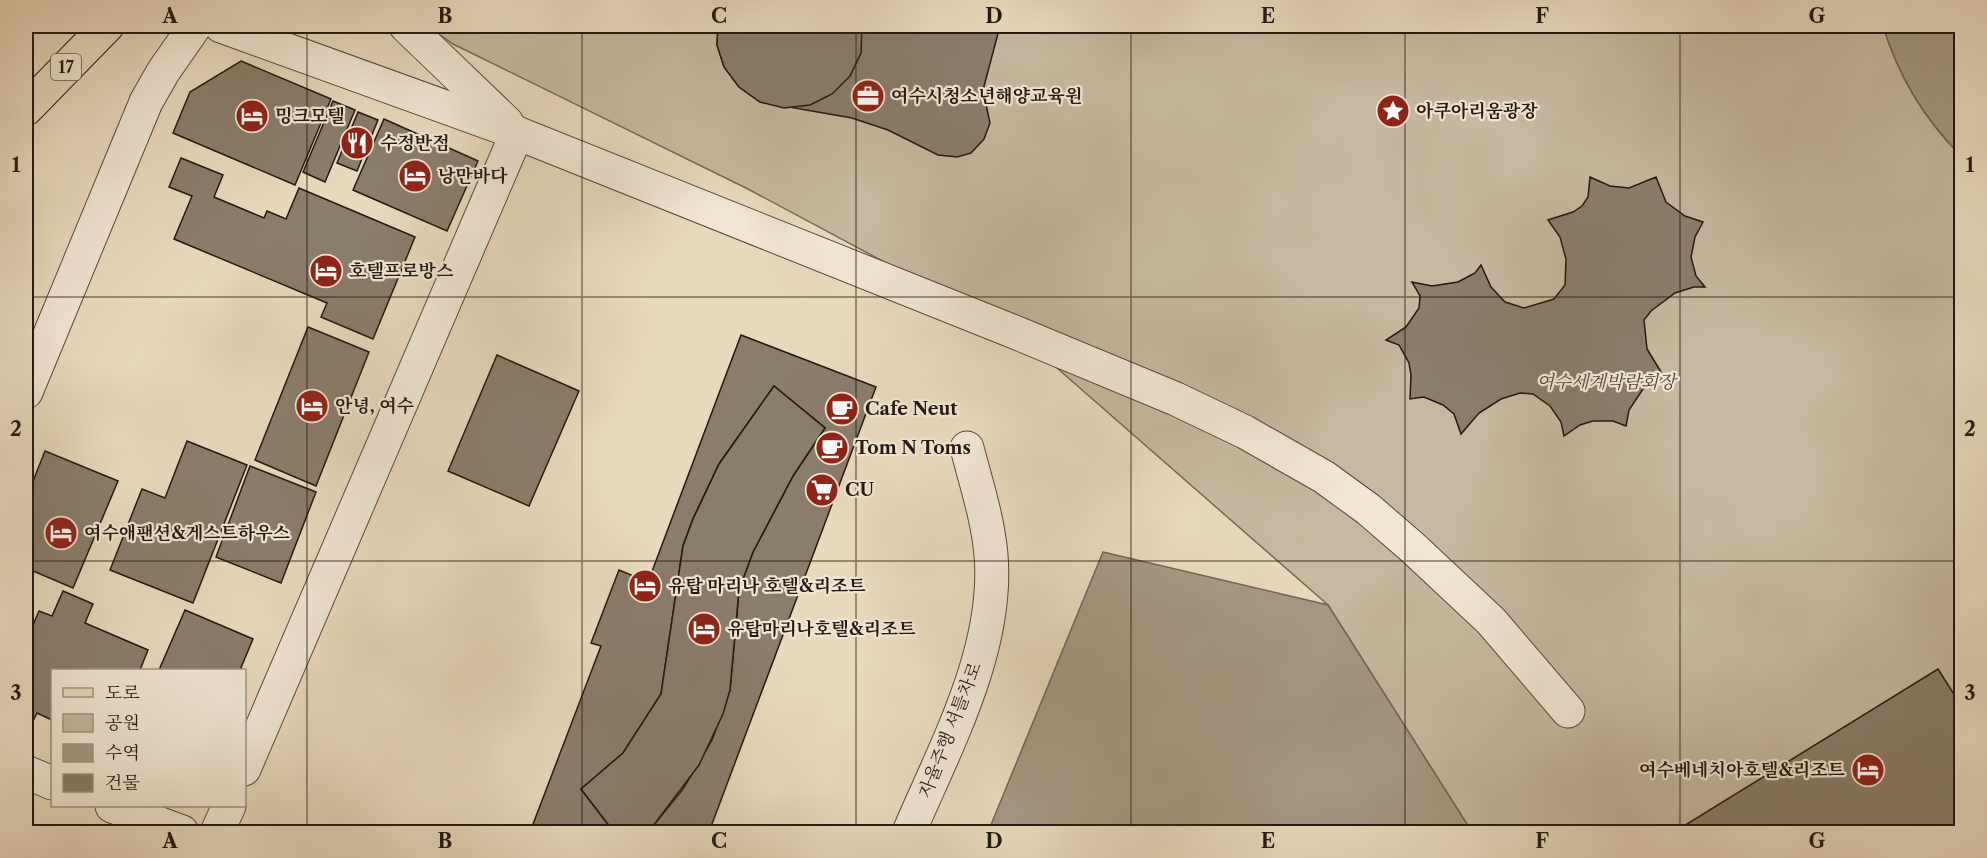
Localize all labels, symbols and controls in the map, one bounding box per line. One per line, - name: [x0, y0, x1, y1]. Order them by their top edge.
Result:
- text: A: [161, 4, 178, 28]
- text: B: [438, 4, 453, 28]
- text: C: [711, 4, 727, 28]
- text: D: [985, 4, 1003, 28]
- text: E: [1261, 4, 1275, 28]
- text: F: [1535, 4, 1549, 28]
- text: G: [1809, 4, 1826, 28]
- road number: 17: [51, 54, 81, 80]
- office icon: 여수시청소년해양교육원: [850, 78, 886, 114]
- place label: 여수시청소년해양교육원: [891, 85, 1082, 107]
- place icon: 아쿠아리움광장: [1375, 93, 1411, 129]
- hotel icon: 밍크모텔: [234, 98, 270, 134]
- place label: 아쿠아리움광장: [1416, 100, 1538, 122]
- place label: 밍크모텔: [275, 105, 345, 127]
- restaurant icon: 수정반점: [339, 125, 375, 161]
- place label: 수정반점: [380, 132, 450, 154]
- text: 1: [12, 153, 21, 177]
- text: 1: [1966, 153, 1975, 177]
- hotel icon: 낭만바다: [397, 158, 433, 194]
- place label: 낭만바다: [438, 165, 508, 187]
- hotel icon: 호텔프로방스: [308, 253, 344, 289]
- place label: 호텔프로방스: [349, 260, 454, 282]
- park label: 여수세계박람회장: [1536, 371, 1678, 393]
- hotel icon: 안녕, 여수: [294, 388, 330, 424]
- cafe icon: Cafe Neut: [824, 391, 860, 427]
- place label: 안녕, 여수: [335, 395, 415, 417]
- place label: Cafe Neut: [865, 398, 958, 420]
- text: 2: [10, 417, 22, 441]
- text: 2: [1964, 417, 1976, 441]
- cafe icon: Tom N Toms: [814, 430, 850, 466]
- place label: Tom N Toms: [855, 437, 971, 459]
- supermarket icon: CU: [804, 472, 840, 508]
- place label: CU: [845, 479, 874, 501]
- hotel icon: 여수애팬션&게스트하우스: [43, 515, 79, 551]
- place label: 여수애팬션&게스트하우스: [84, 522, 291, 544]
- hotel icon: 유탑 마리나 호텔&리조트: [627, 568, 663, 604]
- place label: 유탑 마리나 호텔&리조트: [668, 575, 866, 597]
- hotel icon: 유탑마리나호텔&리조트: [686, 611, 722, 647]
- place label: 유탑마리나호텔&리조트: [727, 618, 916, 640]
- street label: 자율주행 셔틀차로: [914, 659, 986, 801]
- legend: [51, 669, 246, 807]
- text: 3: [10, 681, 22, 705]
- text: 3: [1964, 681, 1976, 705]
- text: 도로: [105, 682, 140, 704]
- text: 공원: [105, 712, 140, 734]
- text: 수역: [105, 742, 140, 764]
- hotel icon: 여수베네치아호텔&리조트: [1850, 752, 1886, 788]
- place label: 여수베네치아호텔&리조트: [1639, 759, 1846, 781]
- text: 건물: [105, 772, 140, 794]
- text: A: [161, 829, 178, 853]
- text: B: [438, 829, 453, 853]
- text: C: [711, 829, 727, 853]
- text: D: [985, 829, 1003, 853]
- text: E: [1261, 829, 1275, 853]
- text: F: [1535, 829, 1549, 853]
- text: G: [1809, 829, 1826, 853]

